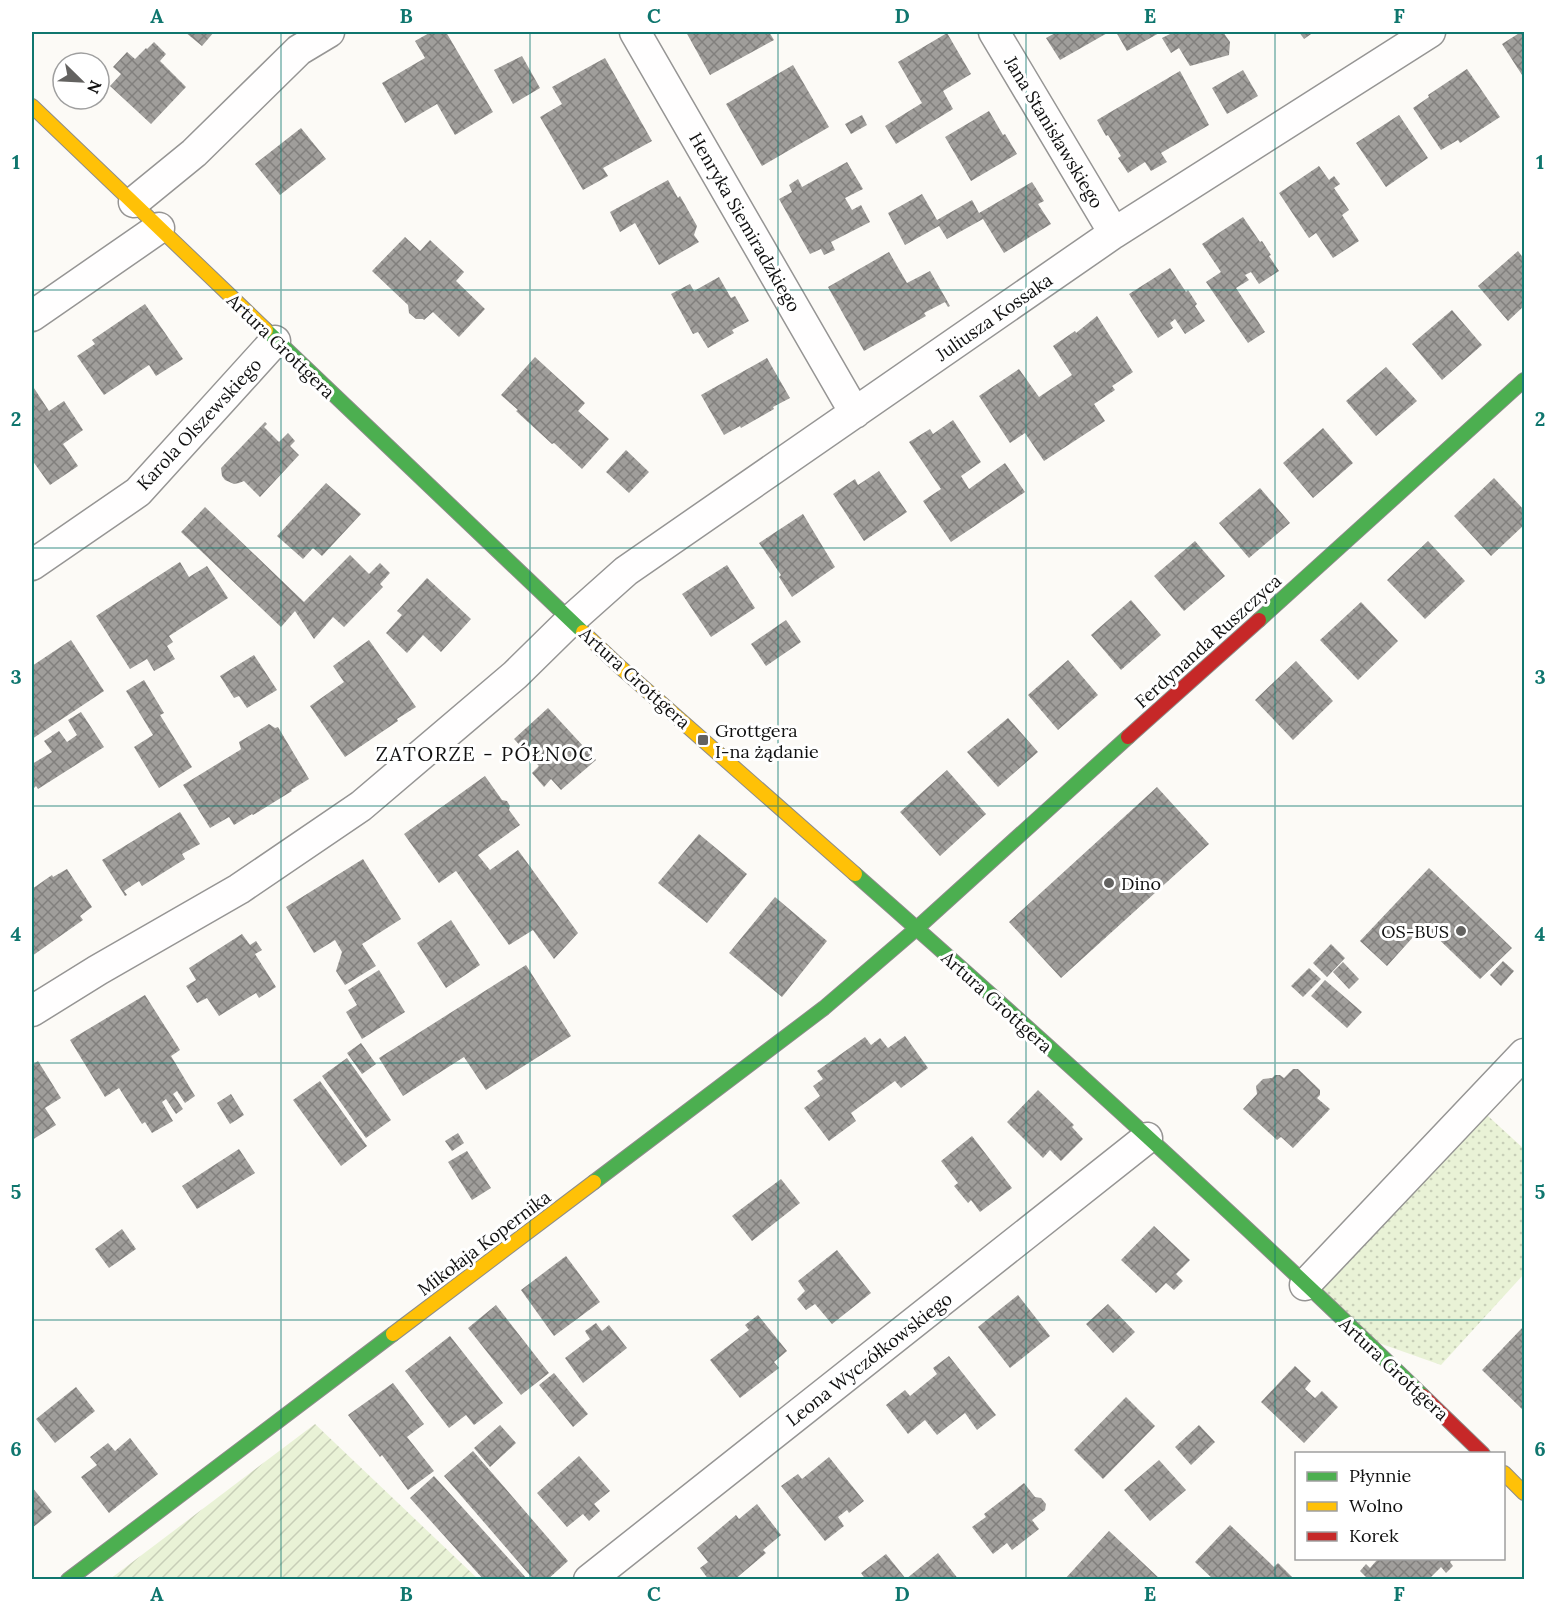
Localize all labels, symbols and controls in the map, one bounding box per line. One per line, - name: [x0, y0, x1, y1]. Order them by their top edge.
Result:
- text: A: [150, 3, 164, 28]
- text: B: [399, 3, 413, 28]
- text: C: [647, 3, 661, 28]
- text: D: [894, 3, 910, 28]
- text: E: [1144, 3, 1156, 28]
- text: F: [1393, 3, 1405, 28]
- north arrow: [51, 51, 111, 111]
- street label: Jana Stanisławskiego: [999, 51, 1109, 212]
- text: N: [83, 77, 106, 97]
- street label: Henryka Siemiradzkiego: [684, 128, 806, 316]
- text: 1: [12, 149, 20, 174]
- text: 1: [1536, 149, 1544, 174]
- street label: Juliusza Kossaka: [930, 268, 1057, 366]
- street label: Artura Grottgera: [222, 288, 340, 403]
- street label: Karola Olszewskiego: [132, 353, 266, 495]
- text: 2: [11, 406, 21, 431]
- text: 2: [1535, 406, 1545, 431]
- street label: Ferdynanda Ruszczyca: [1130, 569, 1286, 713]
- street label: Artura Grottgera: [574, 622, 695, 734]
- text: 3: [10, 664, 22, 689]
- text: 3: [1534, 664, 1546, 689]
- place label: Grottgera I-na żądanie: [715, 719, 819, 763]
- marker: Grottgera I-na żądanie: [696, 733, 710, 747]
- district label: ZATORZE - PÓŁNOC: [376, 741, 594, 766]
- place label: Dino: [1121, 872, 1161, 895]
- marker: Dino: [1102, 876, 1116, 890]
- place label: OS-BUS: [1381, 920, 1449, 943]
- text: 4: [11, 921, 22, 946]
- text: 4: [1535, 921, 1546, 946]
- marker: OS-BUS: [1454, 924, 1468, 938]
- street label: Artura Grottgera: [936, 946, 1057, 1058]
- text: 5: [11, 1179, 22, 1204]
- text: 5: [1535, 1179, 1546, 1204]
- street label: Mikołaja Kopernika: [413, 1185, 555, 1301]
- street label: Leona Wyczółkowskiego: [781, 1287, 957, 1431]
- street label: Artura Grottgera: [1334, 1312, 1453, 1426]
- text: 6: [10, 1436, 22, 1461]
- text: 6: [1534, 1436, 1546, 1461]
- legend: [1295, 1452, 1505, 1560]
- text: Płynnie: [1349, 1464, 1412, 1487]
- text: Wolno: [1349, 1494, 1403, 1517]
- text: Korek: [1349, 1524, 1399, 1547]
- text: A: [150, 1581, 164, 1606]
- text: B: [399, 1581, 413, 1606]
- text: C: [647, 1581, 661, 1606]
- text: D: [894, 1581, 910, 1606]
- text: E: [1144, 1581, 1156, 1606]
- text: F: [1393, 1581, 1405, 1606]

